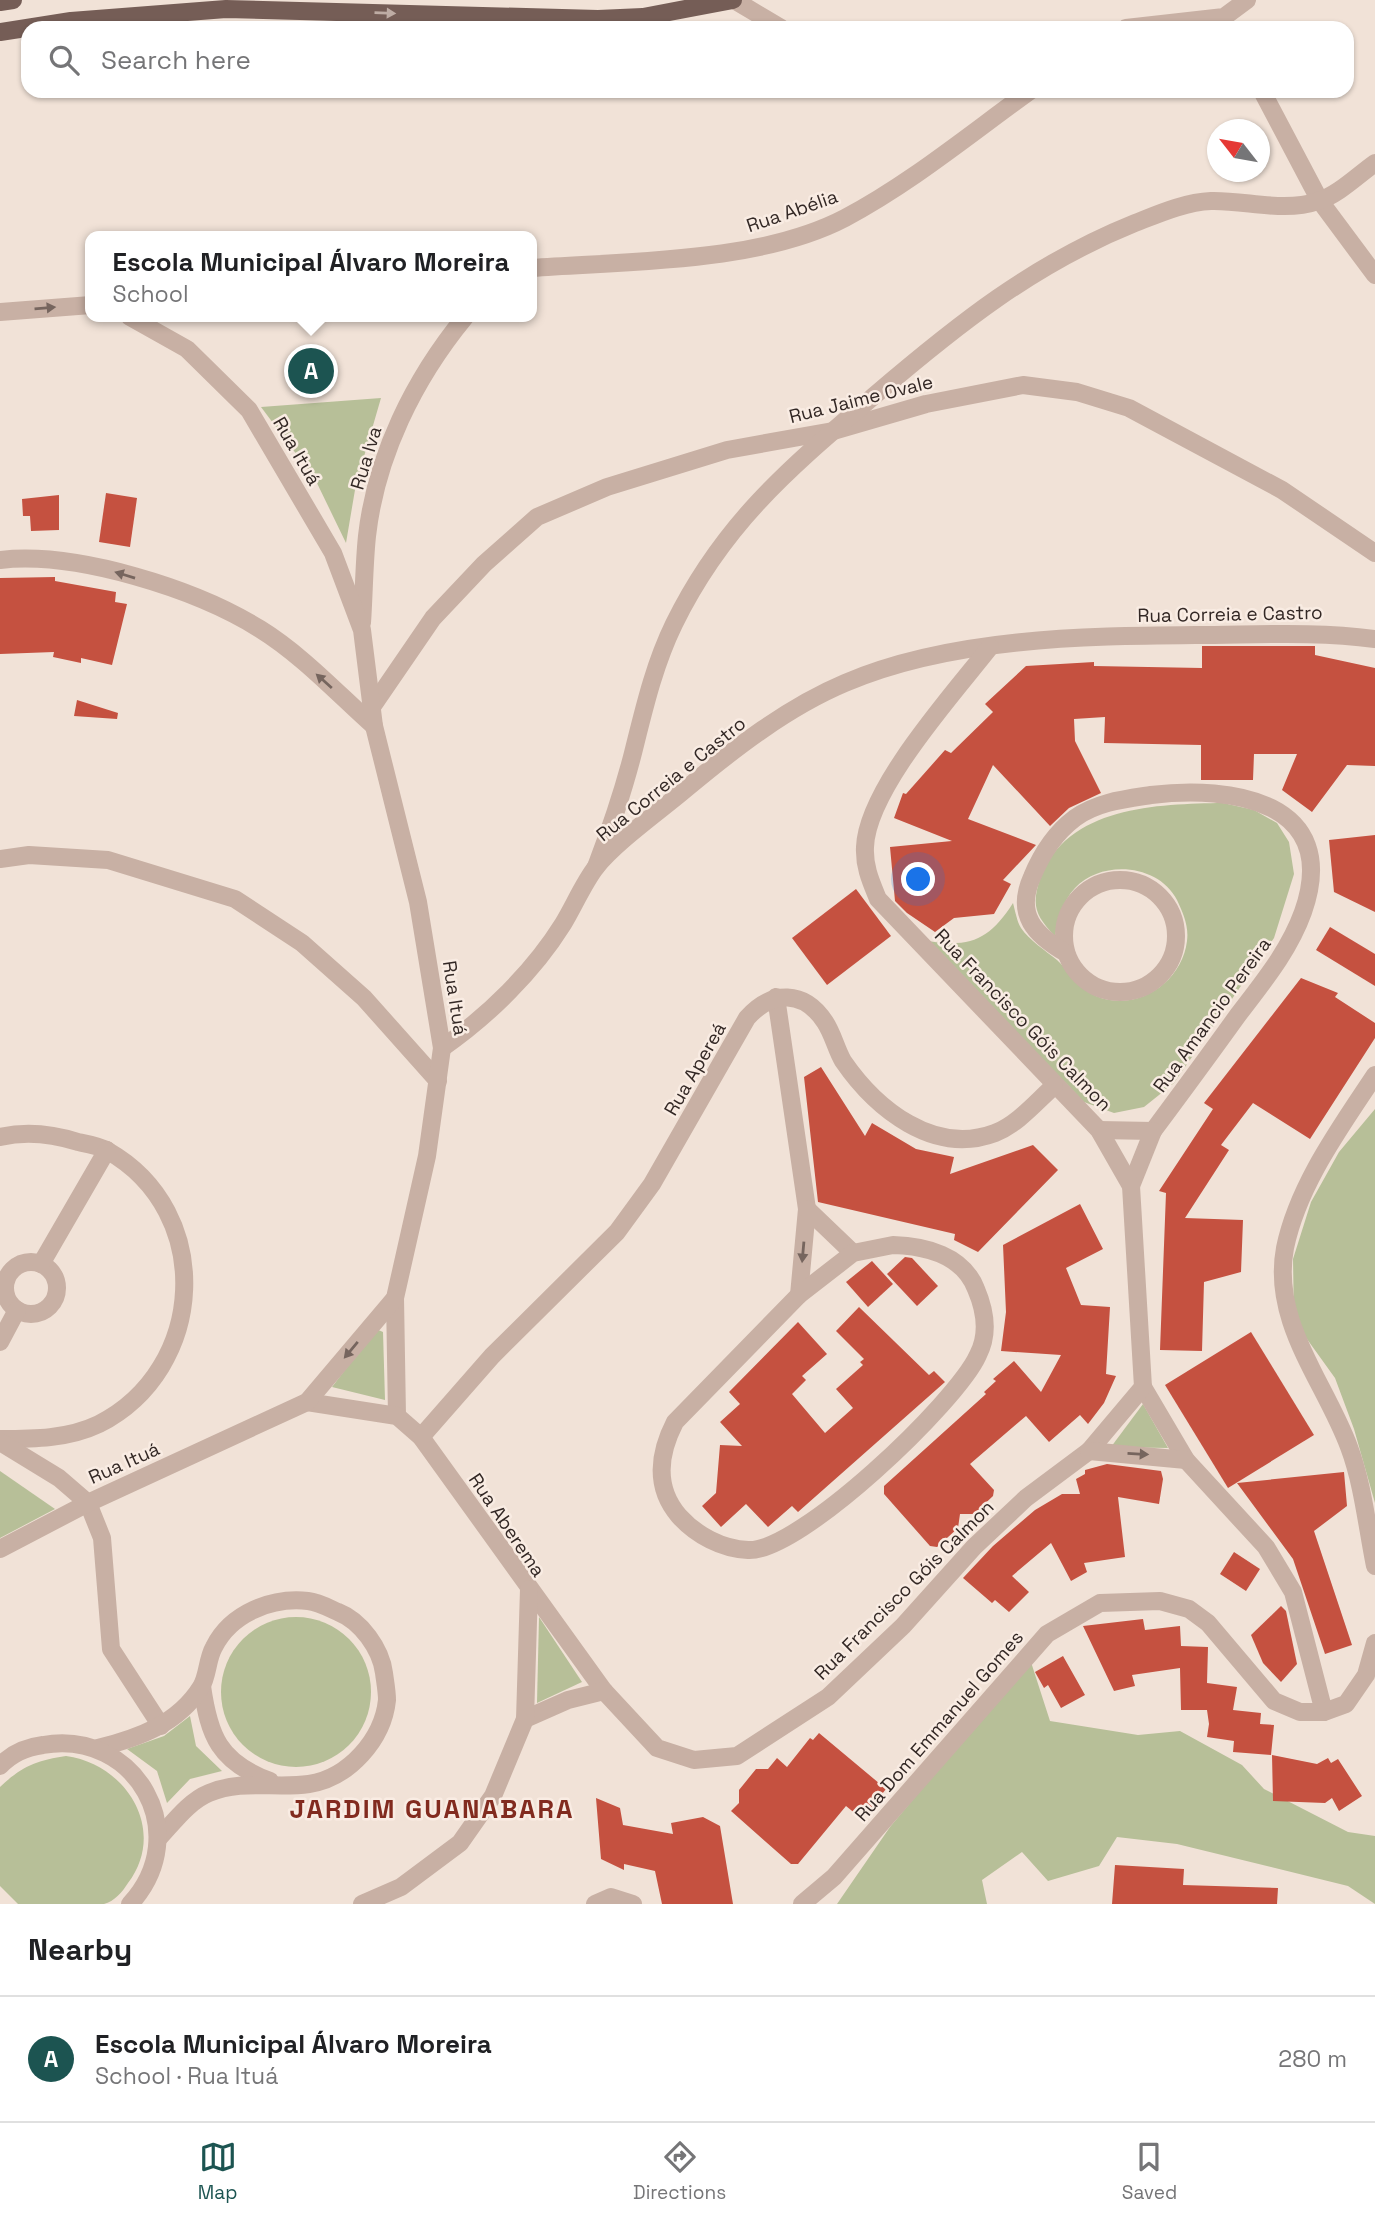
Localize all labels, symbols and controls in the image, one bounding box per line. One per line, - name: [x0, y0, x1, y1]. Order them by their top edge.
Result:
- one-way arrow: [375, 7, 397, 19]
- search box: [21, 21, 1354, 98]
- icon: search: [45, 41, 83, 79]
- text: Search here: [101, 43, 251, 77]
- north arrow: [1207, 119, 1270, 182]
- street label: Rua Abélia: [743, 184, 841, 238]
- popup: [85, 231, 537, 322]
- text: Escola Municipal Álvaro Moreira: [113, 245, 509, 279]
- text: School: [113, 279, 189, 309]
- one-way arrow: [34, 302, 56, 313]
- pin: A: [288, 345, 334, 397]
- street label: Rua Jaime Ovale: [786, 369, 936, 429]
- street label: Rua Ituá: [267, 412, 327, 490]
- street label: Rua Iva: [345, 423, 387, 493]
- one-way arrow: [115, 569, 136, 580]
- street label: Rua Correia e Castro: [1137, 600, 1323, 628]
- one-way arrow: [315, 673, 333, 689]
- street label: Rua Correia e Castro: [591, 711, 751, 847]
- your location: [901, 862, 935, 896]
- street label: Rua Francisco Góis Calmon: [929, 923, 1117, 1117]
- street label: Rua Amancio Pereira: [1147, 933, 1277, 1097]
- street label: Rua Ituá: [437, 959, 473, 1037]
- street label: Rua Apereá: [658, 1018, 732, 1120]
- one-way arrow: [797, 1241, 808, 1263]
- one-way arrow: [344, 1341, 359, 1358]
- street label: Rua Ituá: [84, 1436, 164, 1490]
- one-way arrow: [1127, 1448, 1149, 1459]
- street label: Rua Aberema: [463, 1468, 551, 1582]
- street label: Rua Francisco Góis Calmon: [809, 1495, 999, 1685]
- street label: Rua Dom Emmanuel Gomes: [849, 1625, 1029, 1827]
- district label: JARDIM GUANABARA: [290, 1792, 574, 1826]
- text: Nearby: [28, 1930, 132, 1969]
- text: Escola Municipal Álvaro Moreira: [95, 2027, 492, 2061]
- text: A: [44, 2044, 58, 2074]
- text: 280 m: [1278, 2044, 1347, 2074]
- text: School · Rua Ituá: [95, 2061, 278, 2091]
- tab: Map: [198, 2138, 237, 2205]
- tab: Directions: [633, 2138, 726, 2205]
- tab: Saved: [1122, 2138, 1177, 2205]

